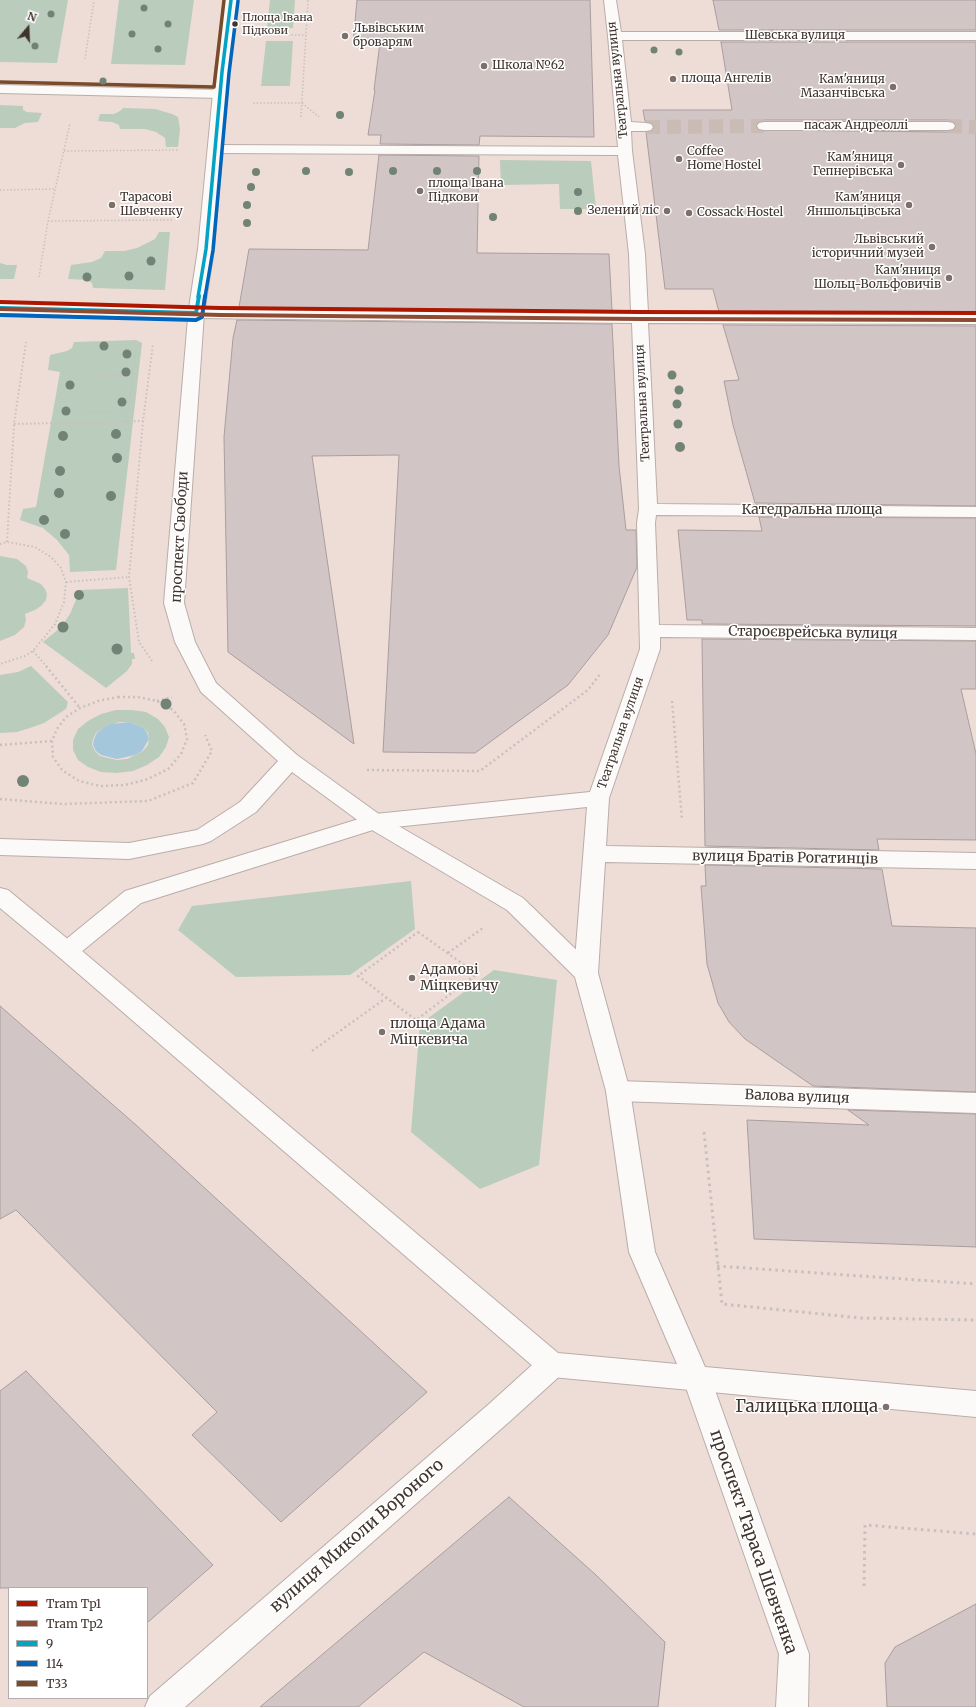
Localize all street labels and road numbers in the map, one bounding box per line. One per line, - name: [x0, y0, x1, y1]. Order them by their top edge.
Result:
- street label: Театральна вулиця: [605, 21, 631, 139]
- street label: Шевська вулиця: [745, 29, 845, 43]
- street label: пасаж Андреоллі: [804, 119, 908, 133]
- street label: Театральна вулиця: [633, 344, 653, 462]
- street label: проспект Свободи: [168, 471, 192, 603]
- street label: Катедральна площа: [741, 502, 883, 518]
- street label: Староєврейська вулиця: [728, 623, 898, 643]
- street label: Театральна вулиця: [595, 675, 647, 791]
- street label: вулиця Братів Рогатинців: [692, 848, 878, 868]
- street label: Валова вулиця: [744, 1087, 850, 1107]
- street label: проспект Тараса Шевченка: [705, 1427, 801, 1657]
- street label: вулиця Миколи Вороного: [266, 1455, 448, 1617]

